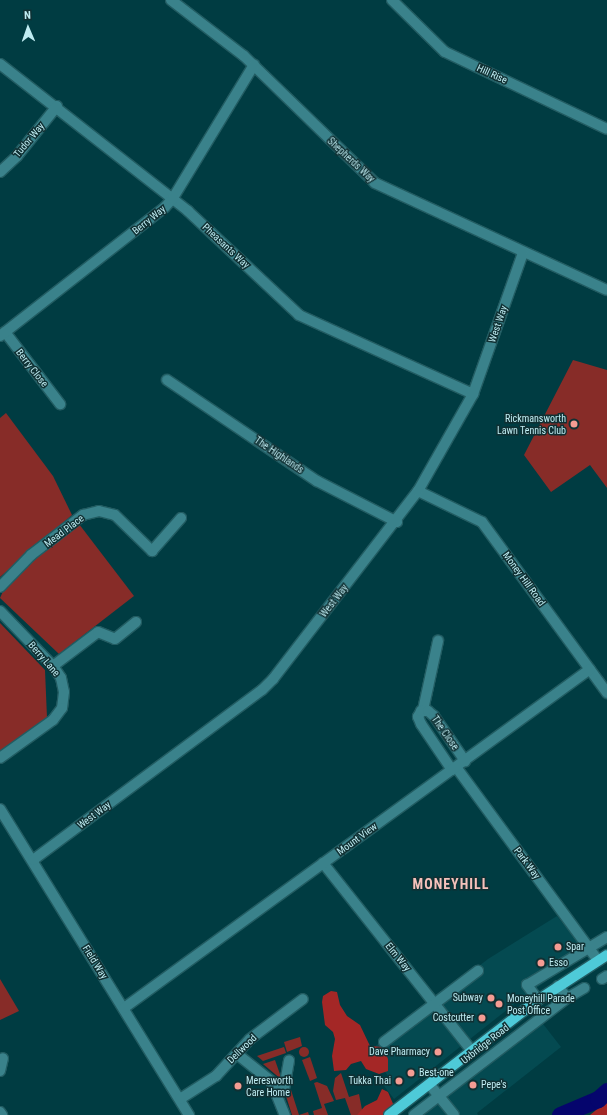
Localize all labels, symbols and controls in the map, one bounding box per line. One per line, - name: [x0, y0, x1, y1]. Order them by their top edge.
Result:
- north arrow: [8, 8, 48, 48]
- text: N: [24, 9, 31, 22]
- street label: Hill Rise: [475, 62, 509, 86]
- street label: Tudor Way: [11, 120, 47, 160]
- street label: Shepherds Way: [325, 135, 377, 185]
- street label: Berry Way: [130, 203, 168, 237]
- street label: Pheasants Way: [200, 221, 252, 271]
- street label: West Way: [486, 304, 510, 344]
- street label: Berry Close: [13, 347, 51, 389]
- place label: Rickmansworth Lawn Tennis Club: [497, 412, 566, 436]
- marker: Rickmansworth Lawn Tennis Club: [569, 419, 579, 429]
- street label: The Highlands: [252, 434, 306, 476]
- street label: Mead Place: [42, 512, 86, 550]
- street label: Money Hill Road: [500, 550, 548, 608]
- street label: West Way: [317, 582, 351, 620]
- street label: Berry Lane: [26, 639, 62, 679]
- street label: The Close: [429, 713, 461, 753]
- street label: West Way: [75, 799, 113, 831]
- street label: Mount View: [335, 820, 379, 858]
- street label: Park Way: [511, 845, 543, 881]
- district label: MONEYHILL: [413, 876, 489, 892]
- street label: Elm Way: [383, 940, 413, 974]
- place label: Spar: [566, 941, 584, 953]
- marker: Spar: [553, 942, 563, 952]
- street label: Field Way: [80, 943, 110, 981]
- place label: Esso: [549, 957, 568, 969]
- marker: Esso: [536, 958, 546, 968]
- place label: Subway: [453, 992, 483, 1004]
- place label: Moneyhill Parade Post Office: [507, 992, 575, 1016]
- marker: Subway: [486, 993, 496, 1003]
- marker: Moneyhill Parade Post Office: [494, 999, 504, 1009]
- place label: Costcutter: [433, 1012, 474, 1024]
- marker: Costcutter: [477, 1013, 487, 1023]
- street label: Uxbridge Road: [459, 1022, 511, 1066]
- street label: Dellwood: [225, 1032, 259, 1066]
- place label: Dave Pharmacy: [369, 1046, 430, 1058]
- marker: Dave Pharmacy: [433, 1047, 443, 1057]
- place label: Best-one: [419, 1067, 454, 1079]
- marker: Best-one: [406, 1068, 416, 1078]
- place label: Meresworth Care Home: [246, 1074, 293, 1098]
- place label: Tukka Thai: [348, 1075, 391, 1087]
- marker: Tukka Thai: [394, 1076, 404, 1086]
- place label: Pepe's: [481, 1079, 507, 1091]
- marker: Pepe's: [468, 1080, 478, 1090]
- marker: Meresworth Care Home: [233, 1081, 243, 1091]

